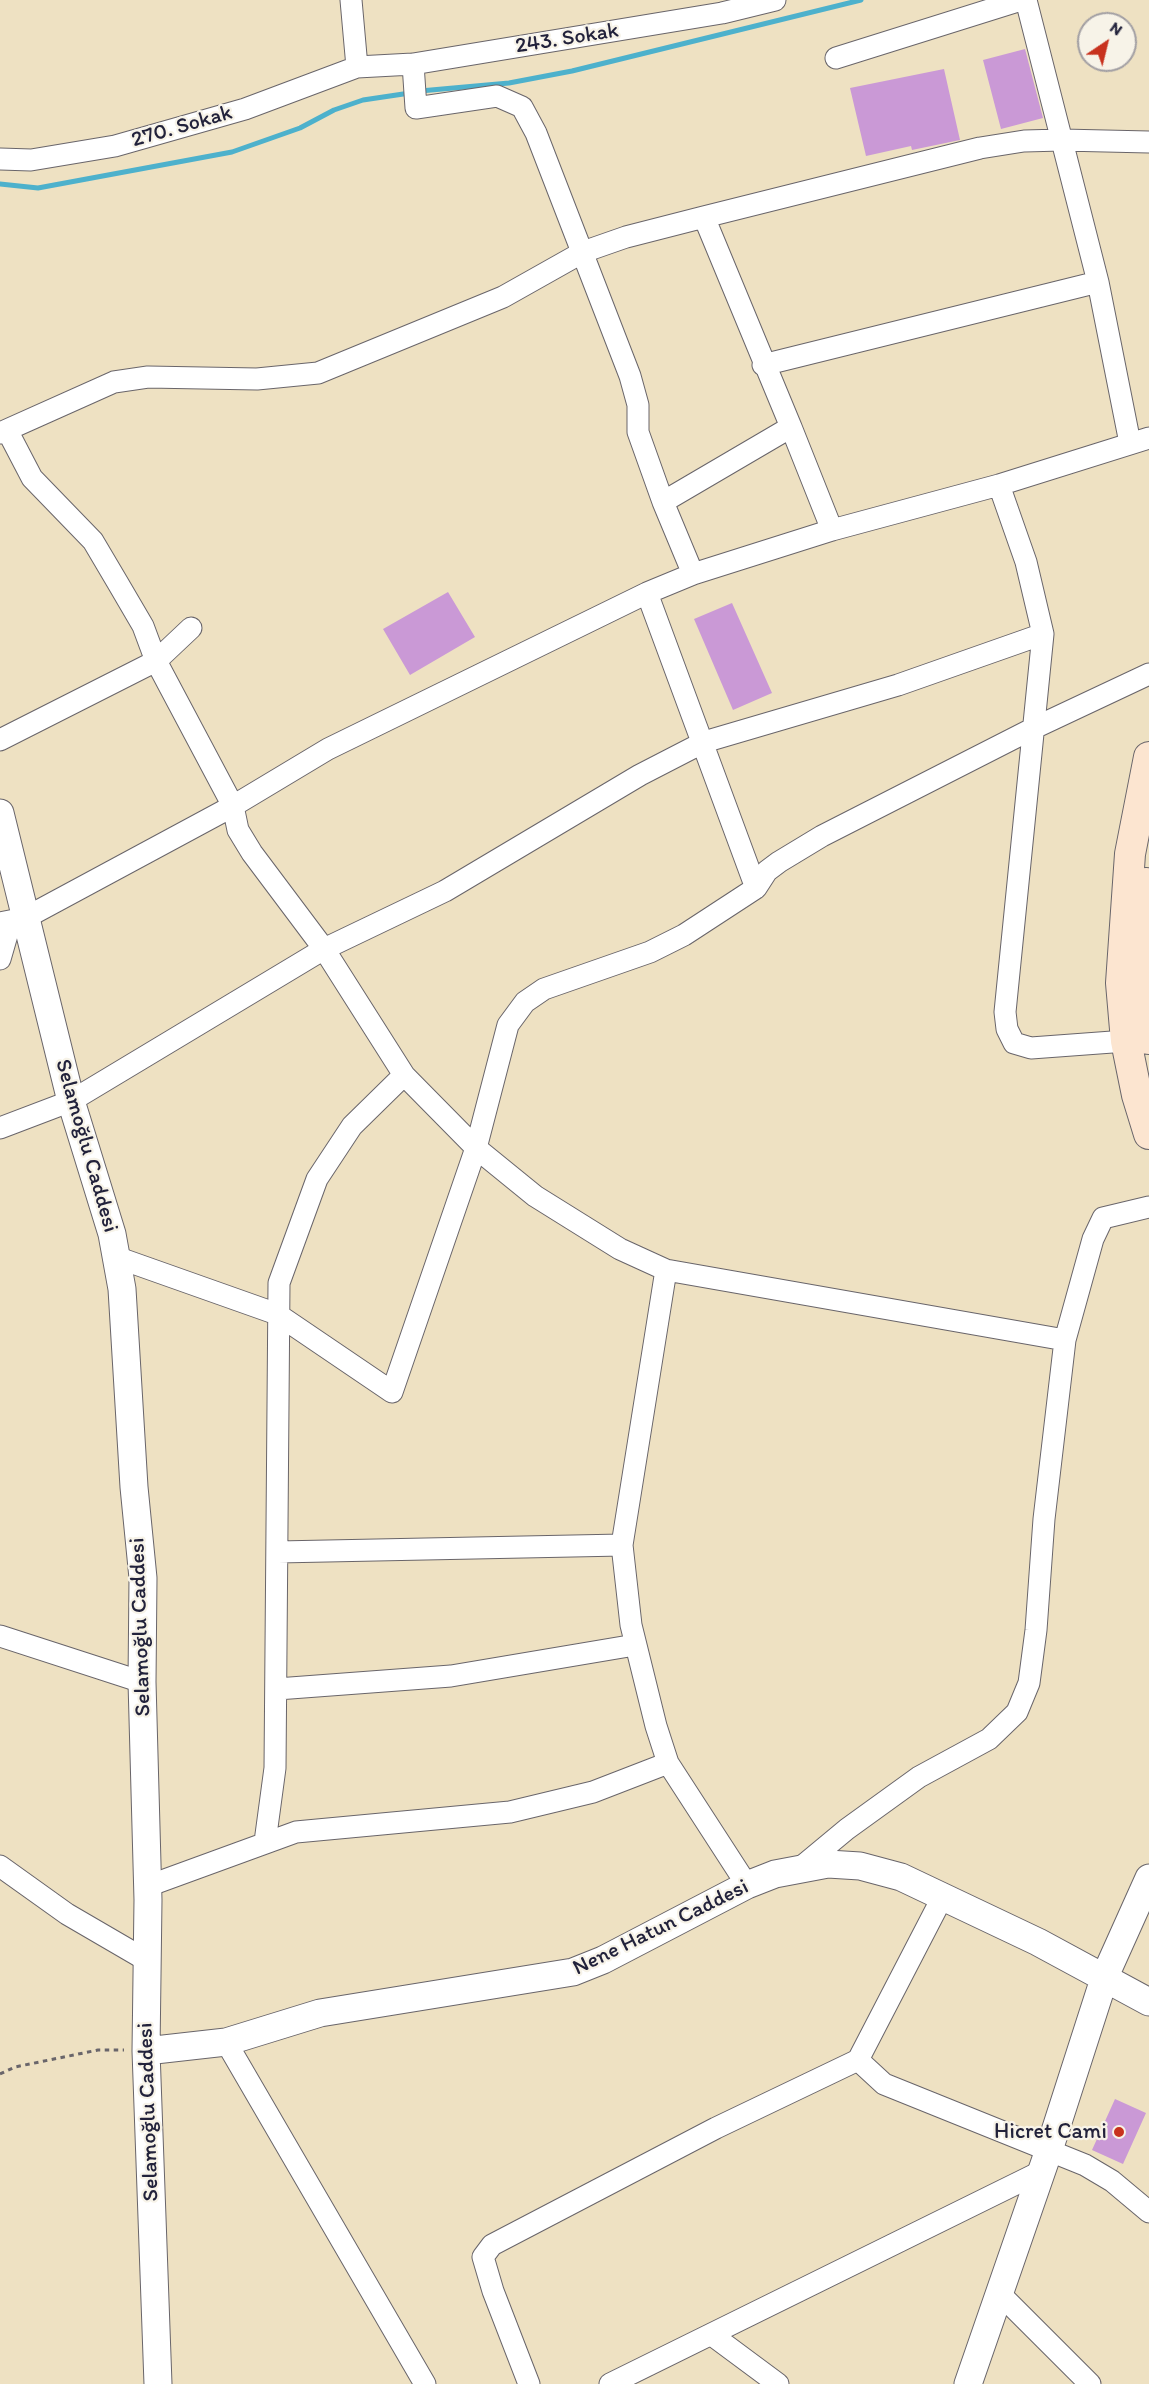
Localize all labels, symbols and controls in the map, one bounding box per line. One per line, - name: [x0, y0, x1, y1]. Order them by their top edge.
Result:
- north arrow: [1077, 12, 1137, 72]
- street label: 243. Sokak: [513, 18, 621, 60]
- text: N: [1107, 18, 1126, 39]
- street label: 270. Sokak: [129, 100, 235, 154]
- street label: Selamoğlu Caddesi: [49, 1056, 123, 1236]
- street label: Selamoğlu Caddesi: [125, 1537, 157, 1717]
- street label: Nene Hatun Caddesi: [569, 1874, 753, 1982]
- street label: Selamoğlu Caddesi: [133, 2022, 165, 2202]
- place label: Hicret Cami: [994, 2119, 1107, 2145]
- marker: Hicret Cami: [1112, 2125, 1126, 2139]

